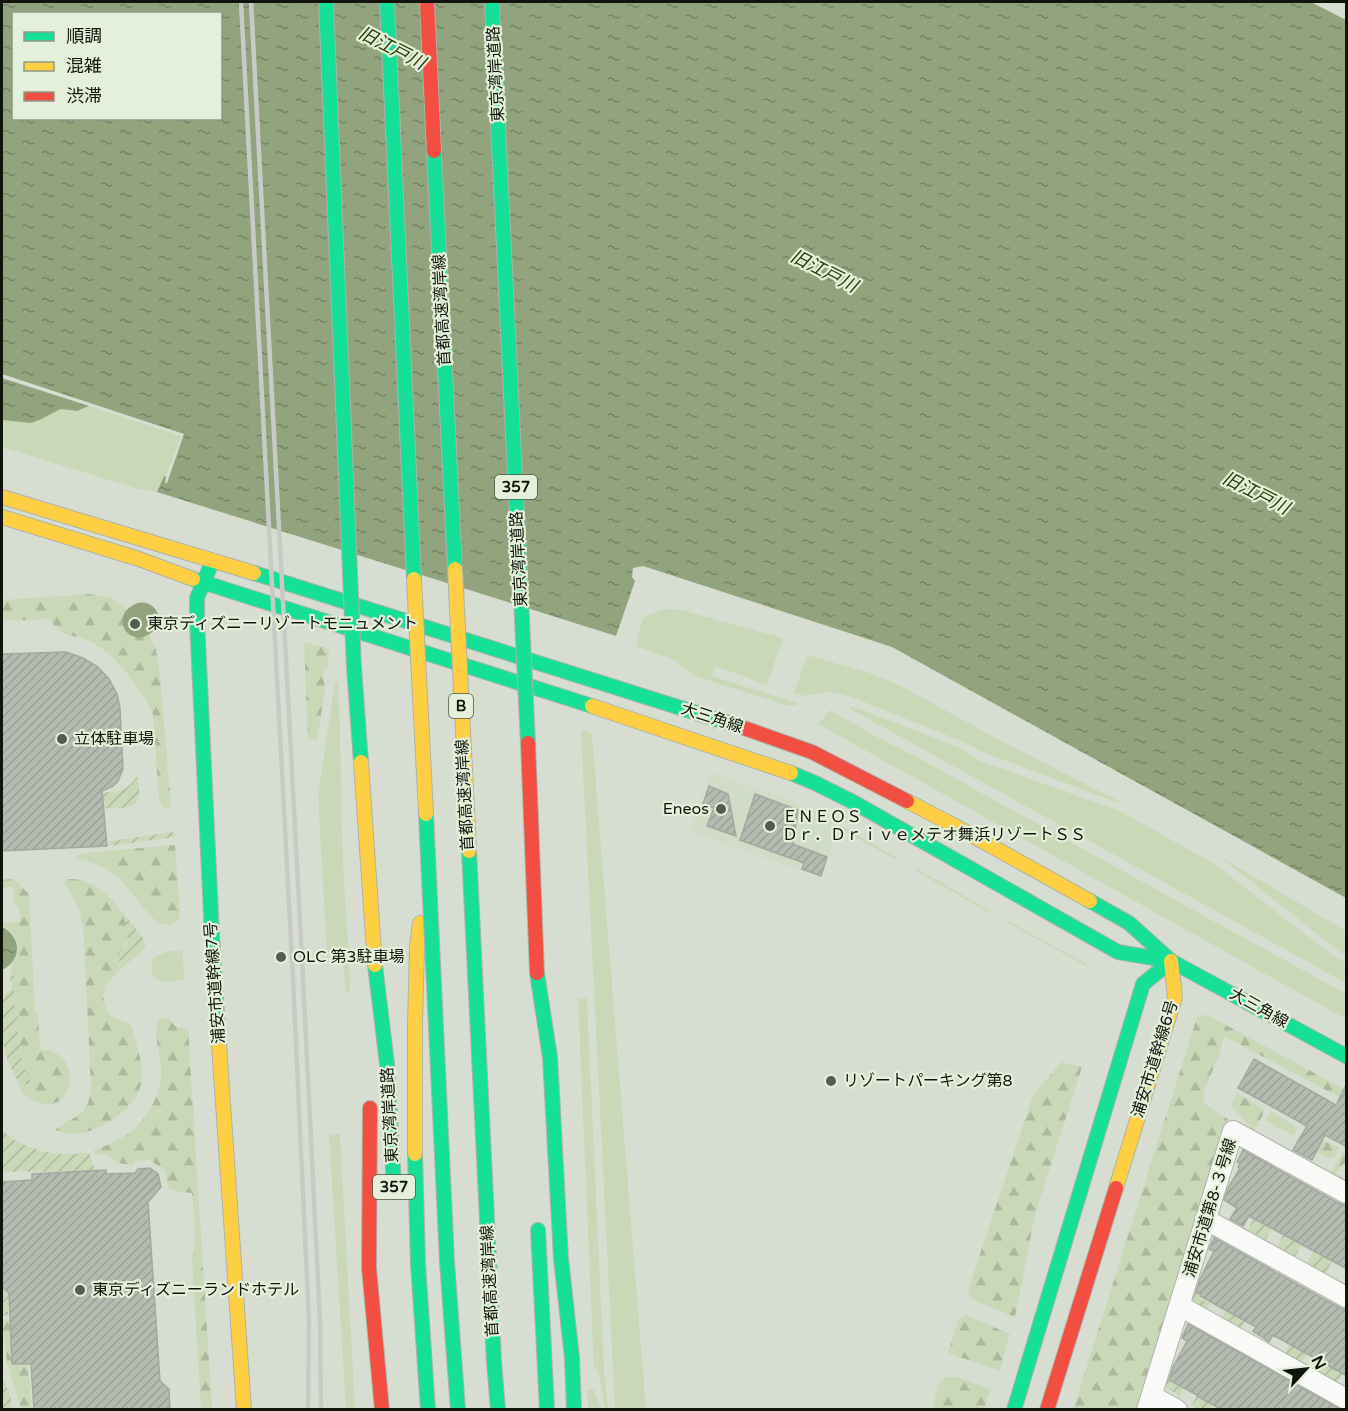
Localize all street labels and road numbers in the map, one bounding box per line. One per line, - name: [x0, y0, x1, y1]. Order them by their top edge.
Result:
- street label: 東京湾岸道路: [484, 26, 508, 122]
- street label: 首都高速湾岸線: [429, 254, 455, 366]
- road number: 357: [495, 475, 537, 499]
- street label: 東京湾岸道路: [507, 511, 531, 607]
- road number: B: [449, 694, 473, 718]
- street label: 大三角線: [678, 699, 746, 737]
- street label: 首都高速湾岸線: [452, 739, 478, 851]
- street label: 浦安市道幹線7号: [201, 921, 229, 1045]
- street label: 大三角線: [1226, 984, 1292, 1032]
- street label: 浦安市道幹線6号: [1128, 998, 1182, 1120]
- street label: 東京湾岸道路: [378, 1067, 402, 1163]
- street label: 浦安市道第8-３号線: [1179, 1136, 1241, 1280]
- road number: 357: [373, 1175, 415, 1199]
- street label: 首都高速湾岸線: [477, 1225, 503, 1337]

